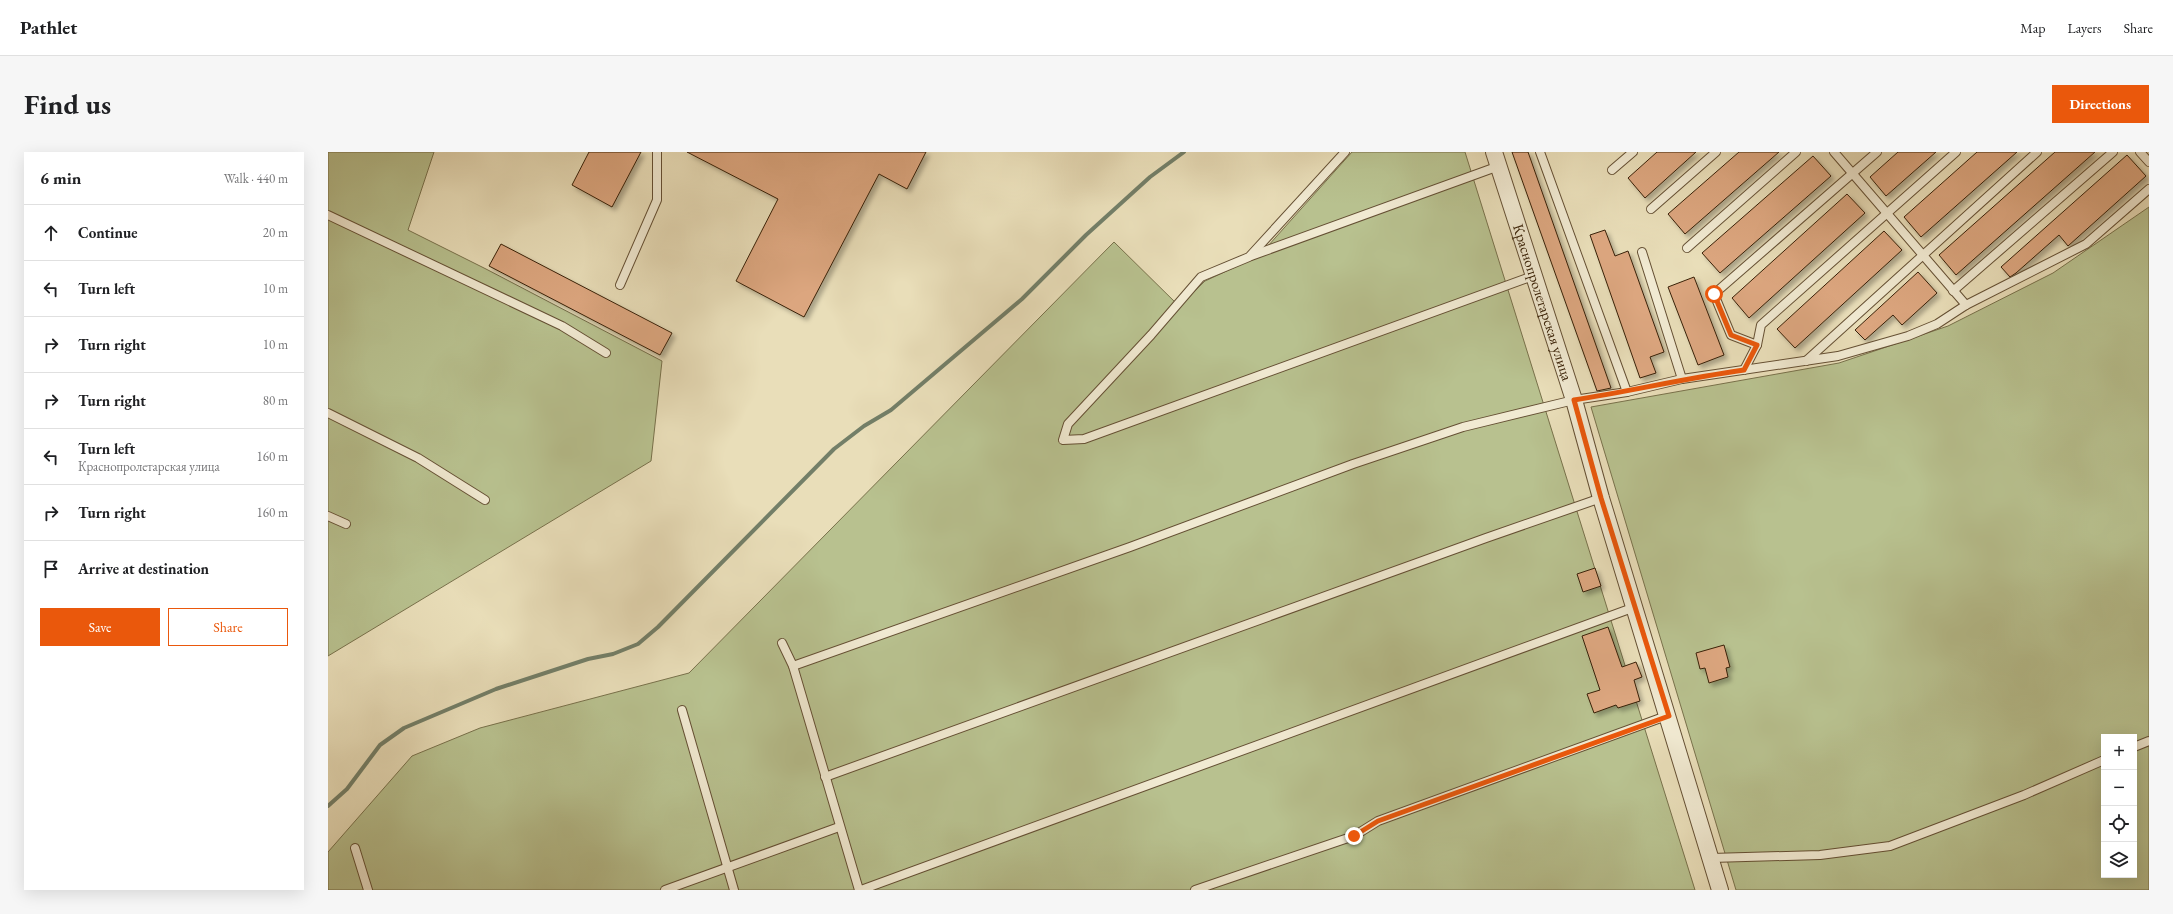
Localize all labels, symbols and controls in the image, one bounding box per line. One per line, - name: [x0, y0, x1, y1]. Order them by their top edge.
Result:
- text: Pathlet: [20, 15, 77, 40]
- text: Map: [2020, 19, 2045, 37]
- text: Layers: [2067, 19, 2102, 37]
- text: Share: [2124, 19, 2153, 37]
- button: Directions: [2052, 85, 2149, 123]
- text: Find us: [24, 86, 111, 122]
- text: 6 min: [40, 167, 81, 189]
- text: Walk · 440 m: [224, 170, 288, 187]
- street label: Краснопролетарская улица: [1509, 221, 1577, 383]
- icon: ahead: [40, 222, 62, 244]
- text: Continue: [78, 223, 138, 242]
- text: 20 m: [263, 224, 288, 241]
- icon: left: [40, 278, 62, 300]
- text: Turn left: [78, 279, 135, 298]
- text: 10 m: [263, 280, 288, 297]
- route start: [1705, 285, 1723, 303]
- icon: right: [40, 334, 62, 356]
- text: Turn right: [78, 335, 146, 354]
- text: 10 m: [263, 336, 288, 353]
- icon: right: [40, 390, 62, 412]
- text: Turn right: [78, 391, 146, 410]
- text: 80 m: [263, 392, 288, 409]
- text: Turn left: [78, 439, 135, 458]
- icon: left: [40, 446, 62, 468]
- text: 160 m: [257, 448, 288, 465]
- text: Краснопролетарская улица: [78, 458, 220, 475]
- icon: right: [40, 502, 62, 524]
- text: Turn right: [78, 503, 146, 522]
- text: 160 m: [257, 504, 288, 521]
- icon: arrive: [40, 558, 62, 580]
- text: Arrive at destination: [78, 559, 209, 578]
- button: Save: [40, 608, 160, 646]
- button: Share: [168, 608, 288, 646]
- map controls: [2101, 734, 2137, 878]
- button: +: [2101, 734, 2137, 770]
- button: −: [2101, 770, 2137, 806]
- button: locate: [2101, 806, 2137, 842]
- route end: [1345, 827, 1363, 845]
- button: layers: [2101, 842, 2137, 878]

